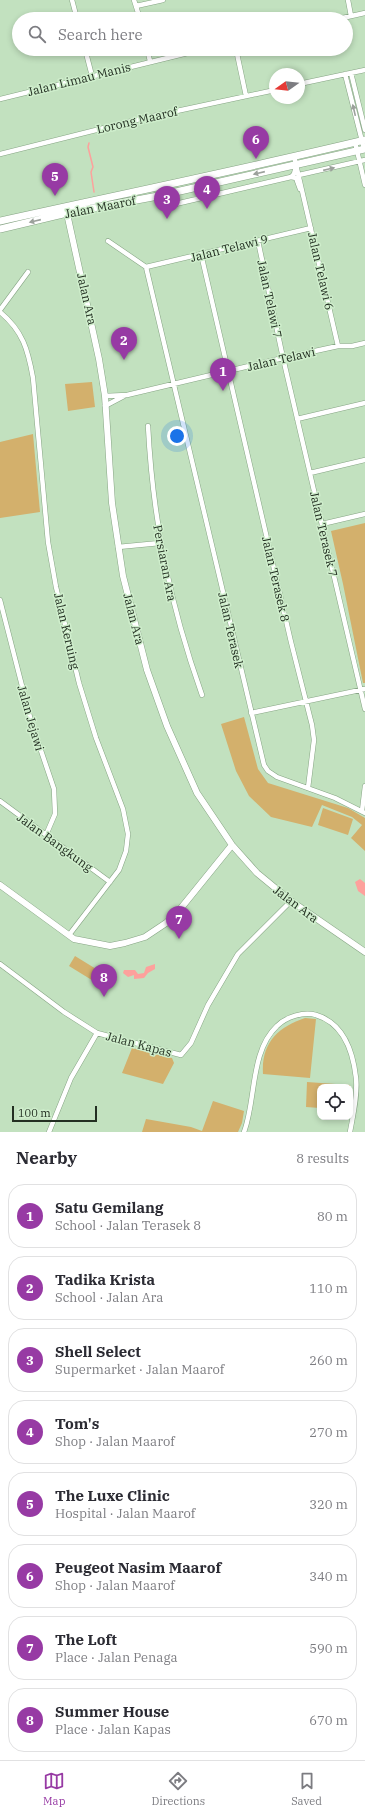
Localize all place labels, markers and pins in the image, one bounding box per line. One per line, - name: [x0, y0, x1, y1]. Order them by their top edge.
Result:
- pin: 6: [243, 126, 269, 159]
- pin: 5: [42, 163, 68, 196]
- pin: 4: [194, 176, 220, 209]
- pin: 3: [154, 186, 180, 219]
- pin: 2: [111, 327, 137, 360]
- pin: 1: [210, 358, 236, 391]
- pin: 7: [166, 906, 192, 939]
- pin: 8: [91, 964, 117, 997]

